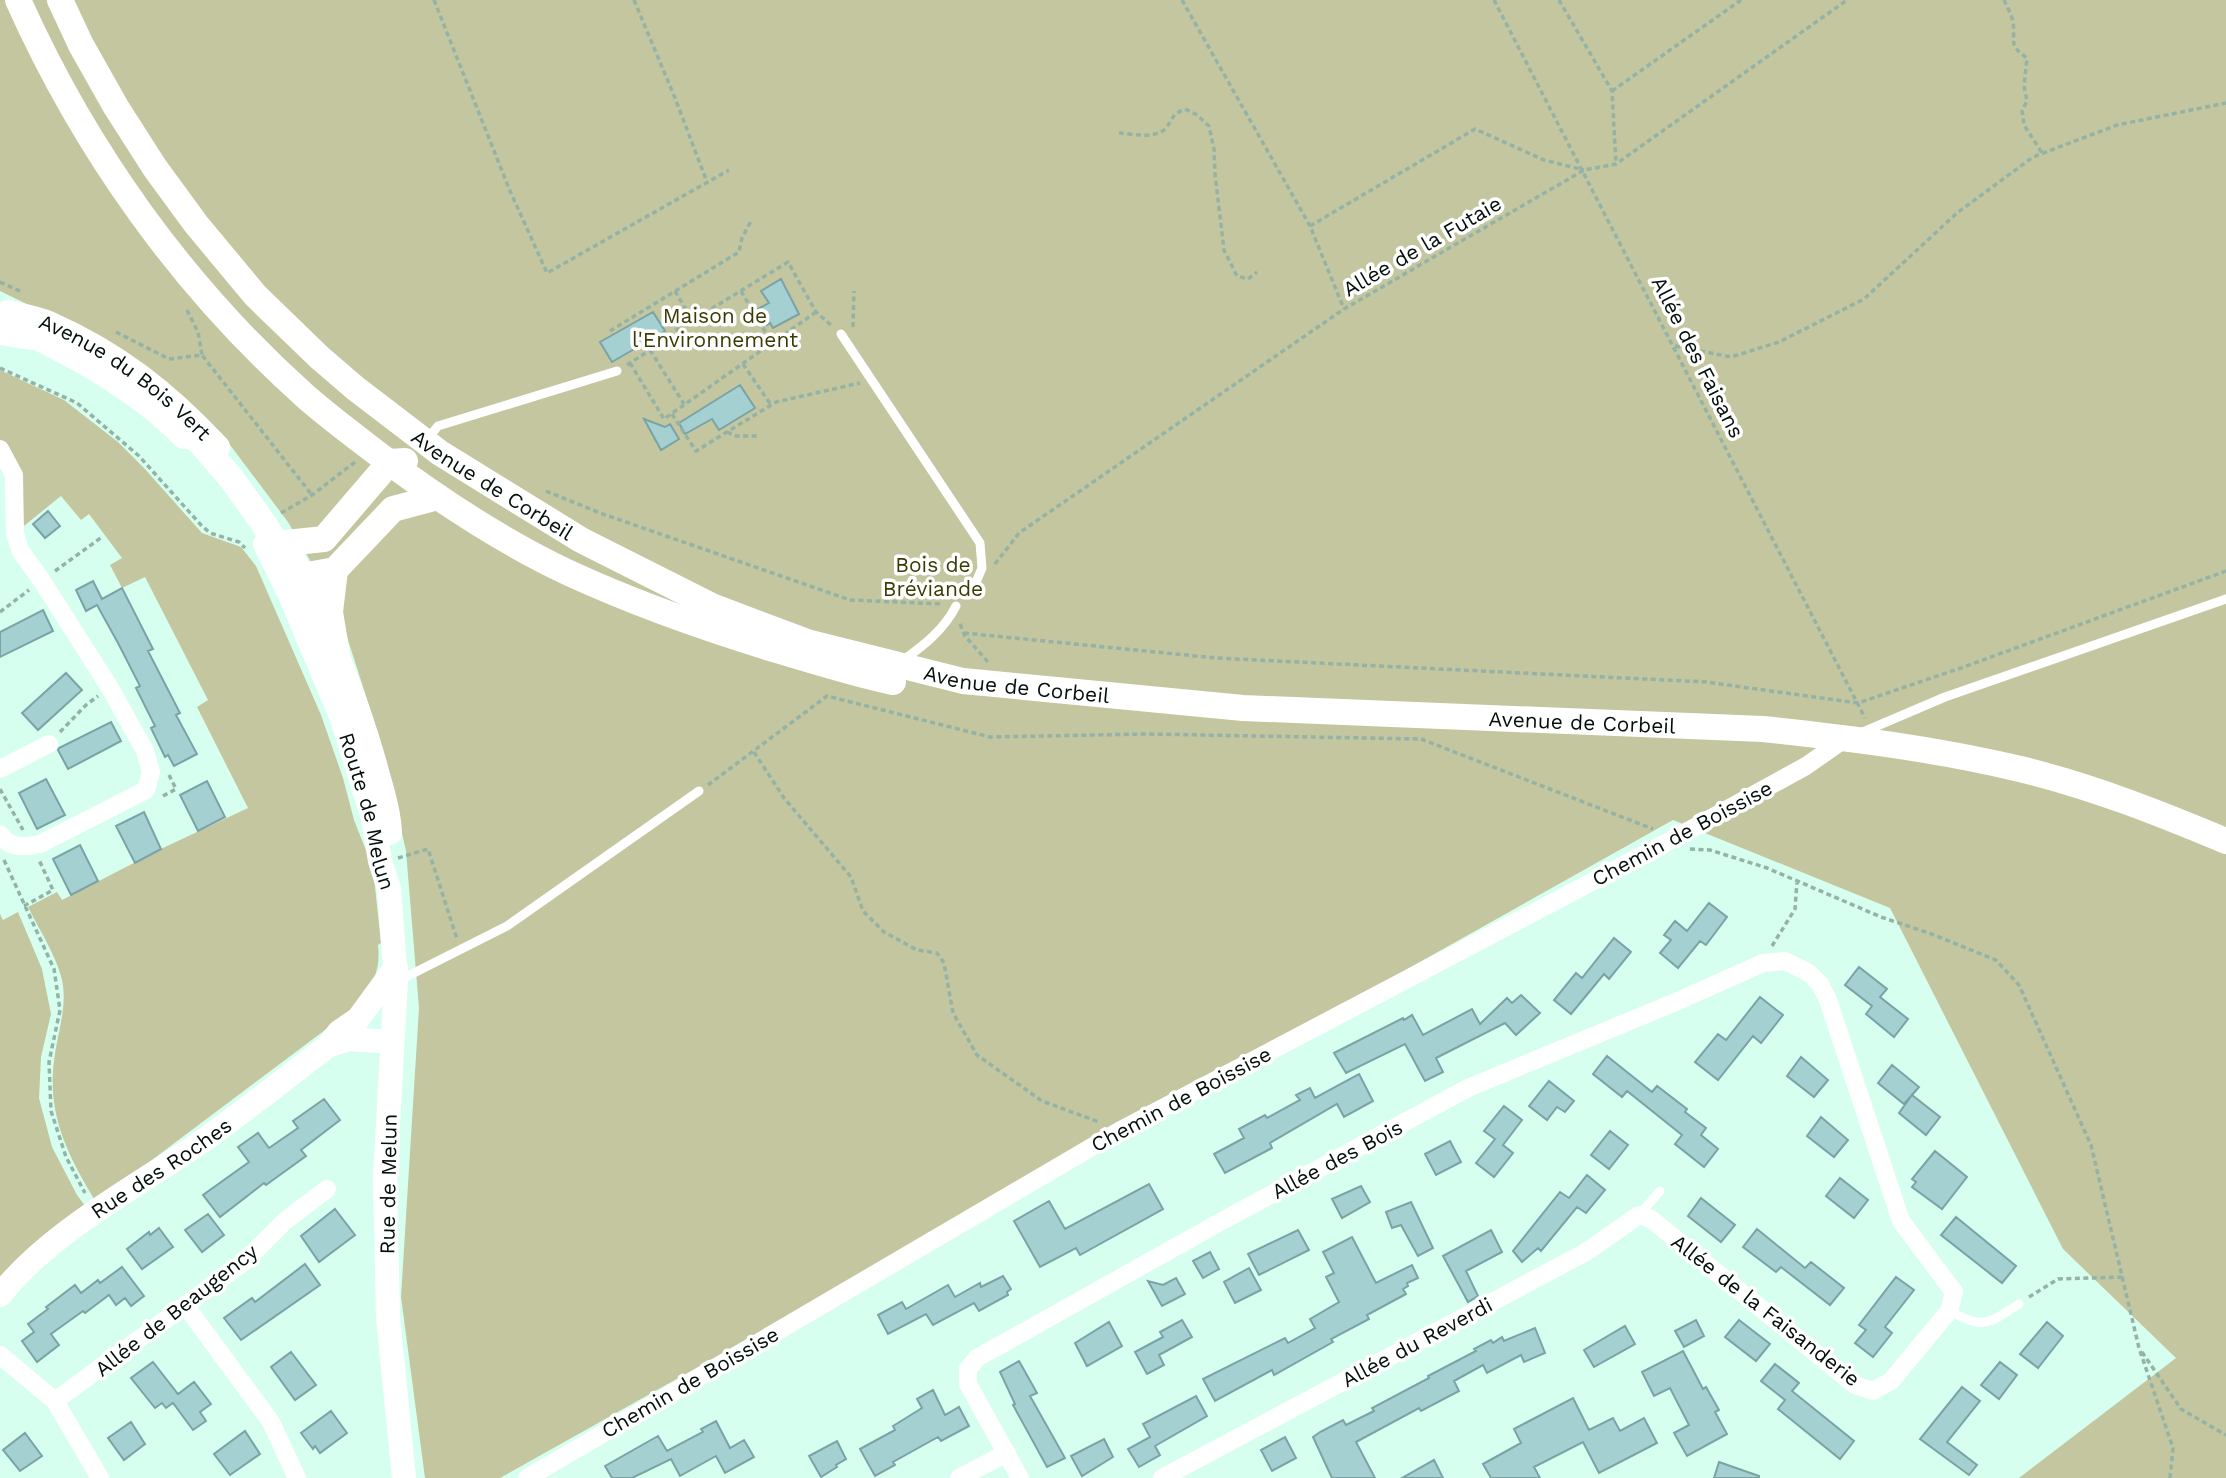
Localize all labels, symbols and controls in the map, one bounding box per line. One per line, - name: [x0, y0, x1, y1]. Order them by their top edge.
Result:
- street label: Allée de la Futaie: [1338, 190, 1506, 302]
- street label: Allée des Faisans: [1646, 272, 1750, 442]
- park label: Maison de l'Environnement: [632, 303, 798, 352]
- street label: Avenue du Bois Vert: [36, 308, 217, 445]
- street label: Avenue de Corbeil: [407, 424, 579, 545]
- park label: Bois de Bréviande: [883, 552, 983, 601]
- street label: Avenue de Corbeil: [921, 659, 1111, 708]
- street label: Avenue de Corbeil: [1488, 705, 1676, 738]
- street label: Route de Melun: [334, 729, 401, 893]
- street label: Chemin de Boissise: [1588, 775, 1776, 891]
- street label: Chemin de Boissise: [1087, 1041, 1275, 1157]
- street label: Rue des Roches: [86, 1112, 236, 1224]
- street label: Rue de Melun: [374, 1113, 402, 1255]
- street label: Allée des Bois: [1267, 1114, 1407, 1204]
- street label: Allée de la Faisanderie: [1667, 1229, 1865, 1391]
- street label: Allée de Beaugency: [90, 1239, 263, 1381]
- street label: Allée du Reverdi: [1337, 1292, 1497, 1392]
- street label: Chemin de Boissise: [597, 1321, 783, 1443]

